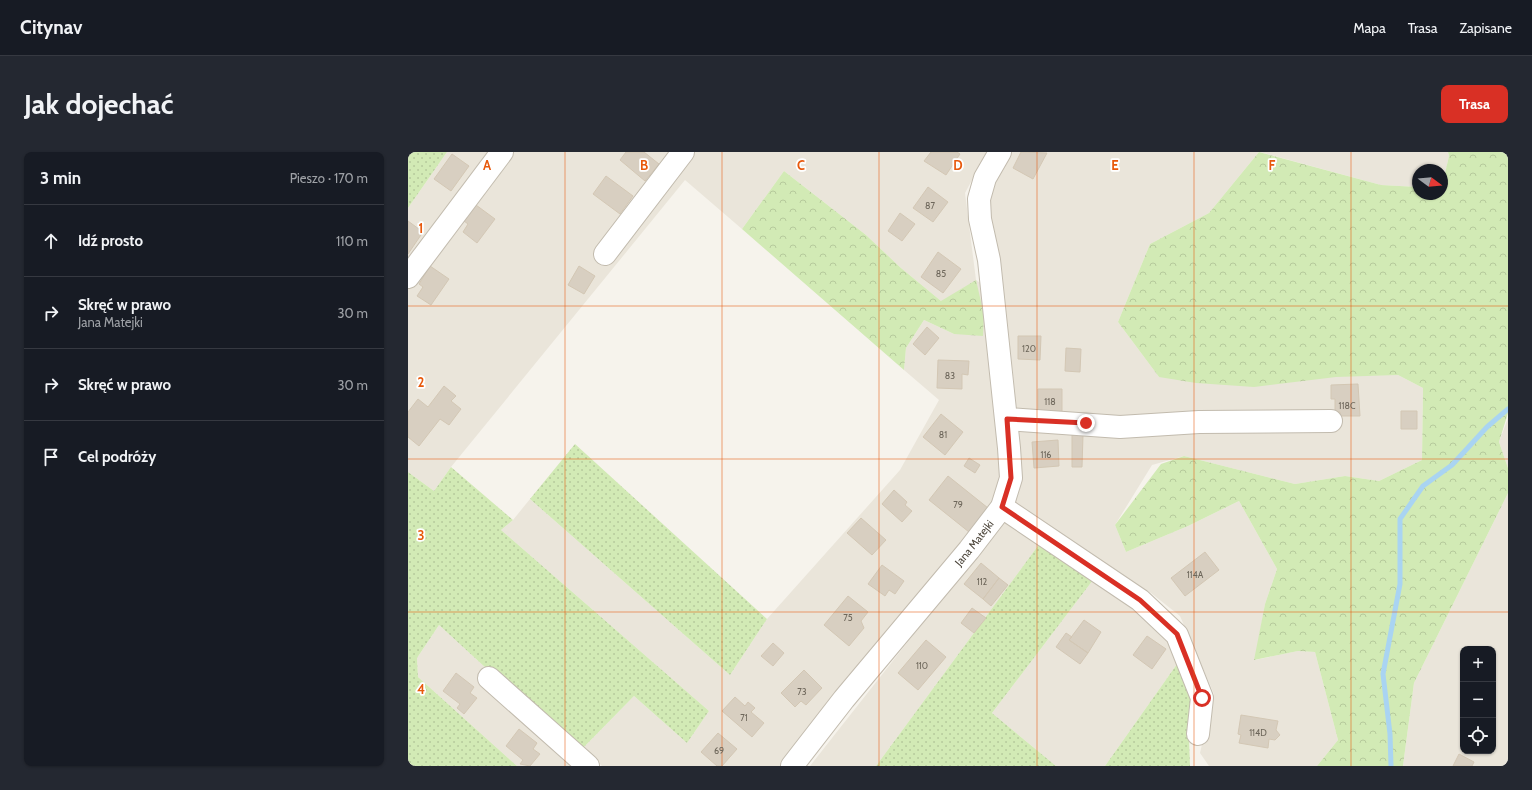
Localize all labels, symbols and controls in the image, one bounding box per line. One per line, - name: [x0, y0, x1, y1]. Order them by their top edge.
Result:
- text: Citynav: [20, 16, 82, 39]
- text: Mapa: [1353, 19, 1386, 37]
- text: Trasa: [1408, 19, 1437, 37]
- text: Zapisane: [1459, 19, 1512, 37]
- button: Trasa: [1441, 85, 1508, 123]
- text: Jak dojechać: [24, 87, 173, 121]
- text: A: [483, 157, 492, 173]
- text: B: [640, 157, 648, 173]
- text: C: [797, 157, 805, 173]
- text: D: [953, 157, 963, 173]
- text: E: [1111, 157, 1119, 173]
- text: F: [1269, 157, 1276, 173]
- north arrow: [1412, 164, 1448, 200]
- text: 3 min: [40, 168, 81, 188]
- text: Pieszo · 170 m: [290, 170, 368, 186]
- house number: 87: [925, 200, 935, 211]
- text: 1: [419, 220, 423, 236]
- icon: ahead: [40, 230, 62, 252]
- text: Idź prosto: [78, 232, 143, 250]
- text: 110 m: [336, 233, 368, 249]
- house number: 85: [936, 268, 946, 279]
- text: Skręć w prawo: [78, 296, 171, 314]
- icon: right: [40, 302, 62, 324]
- text: 30 m: [338, 305, 368, 321]
- text: Jana Matejki: [78, 314, 143, 330]
- house number: 120: [1022, 343, 1036, 354]
- house number: 83: [945, 370, 955, 381]
- icon: right: [40, 374, 62, 396]
- text: 2: [418, 374, 425, 390]
- text: Skręć w prawo: [78, 376, 171, 394]
- text: 30 m: [338, 377, 368, 393]
- house number: 118: [1044, 396, 1056, 407]
- house number: 118C: [1339, 400, 1356, 411]
- route end: [1077, 414, 1095, 432]
- house number: 81: [939, 429, 947, 440]
- icon: arrive: [40, 446, 62, 468]
- text: Cel podróży: [78, 448, 156, 466]
- house number: 116: [1041, 449, 1051, 460]
- house number: 79: [953, 499, 963, 510]
- street label: Jana Matejki: [951, 517, 997, 570]
- text: 3: [417, 527, 425, 543]
- house number: 114A: [1187, 569, 1204, 580]
- house number: 112: [977, 576, 988, 587]
- house number: 75: [843, 612, 853, 623]
- map controls: [1460, 646, 1496, 754]
- button: +: [1460, 646, 1496, 682]
- house number: 110: [916, 660, 928, 671]
- text: 4: [417, 681, 425, 697]
- button: −: [1460, 682, 1496, 718]
- house number: 73: [797, 686, 807, 697]
- route start: [1193, 689, 1211, 707]
- house number: 71: [740, 712, 748, 723]
- button: locate: [1460, 718, 1496, 754]
- house number: 114D: [1249, 727, 1267, 738]
- house number: 69: [714, 745, 724, 756]

